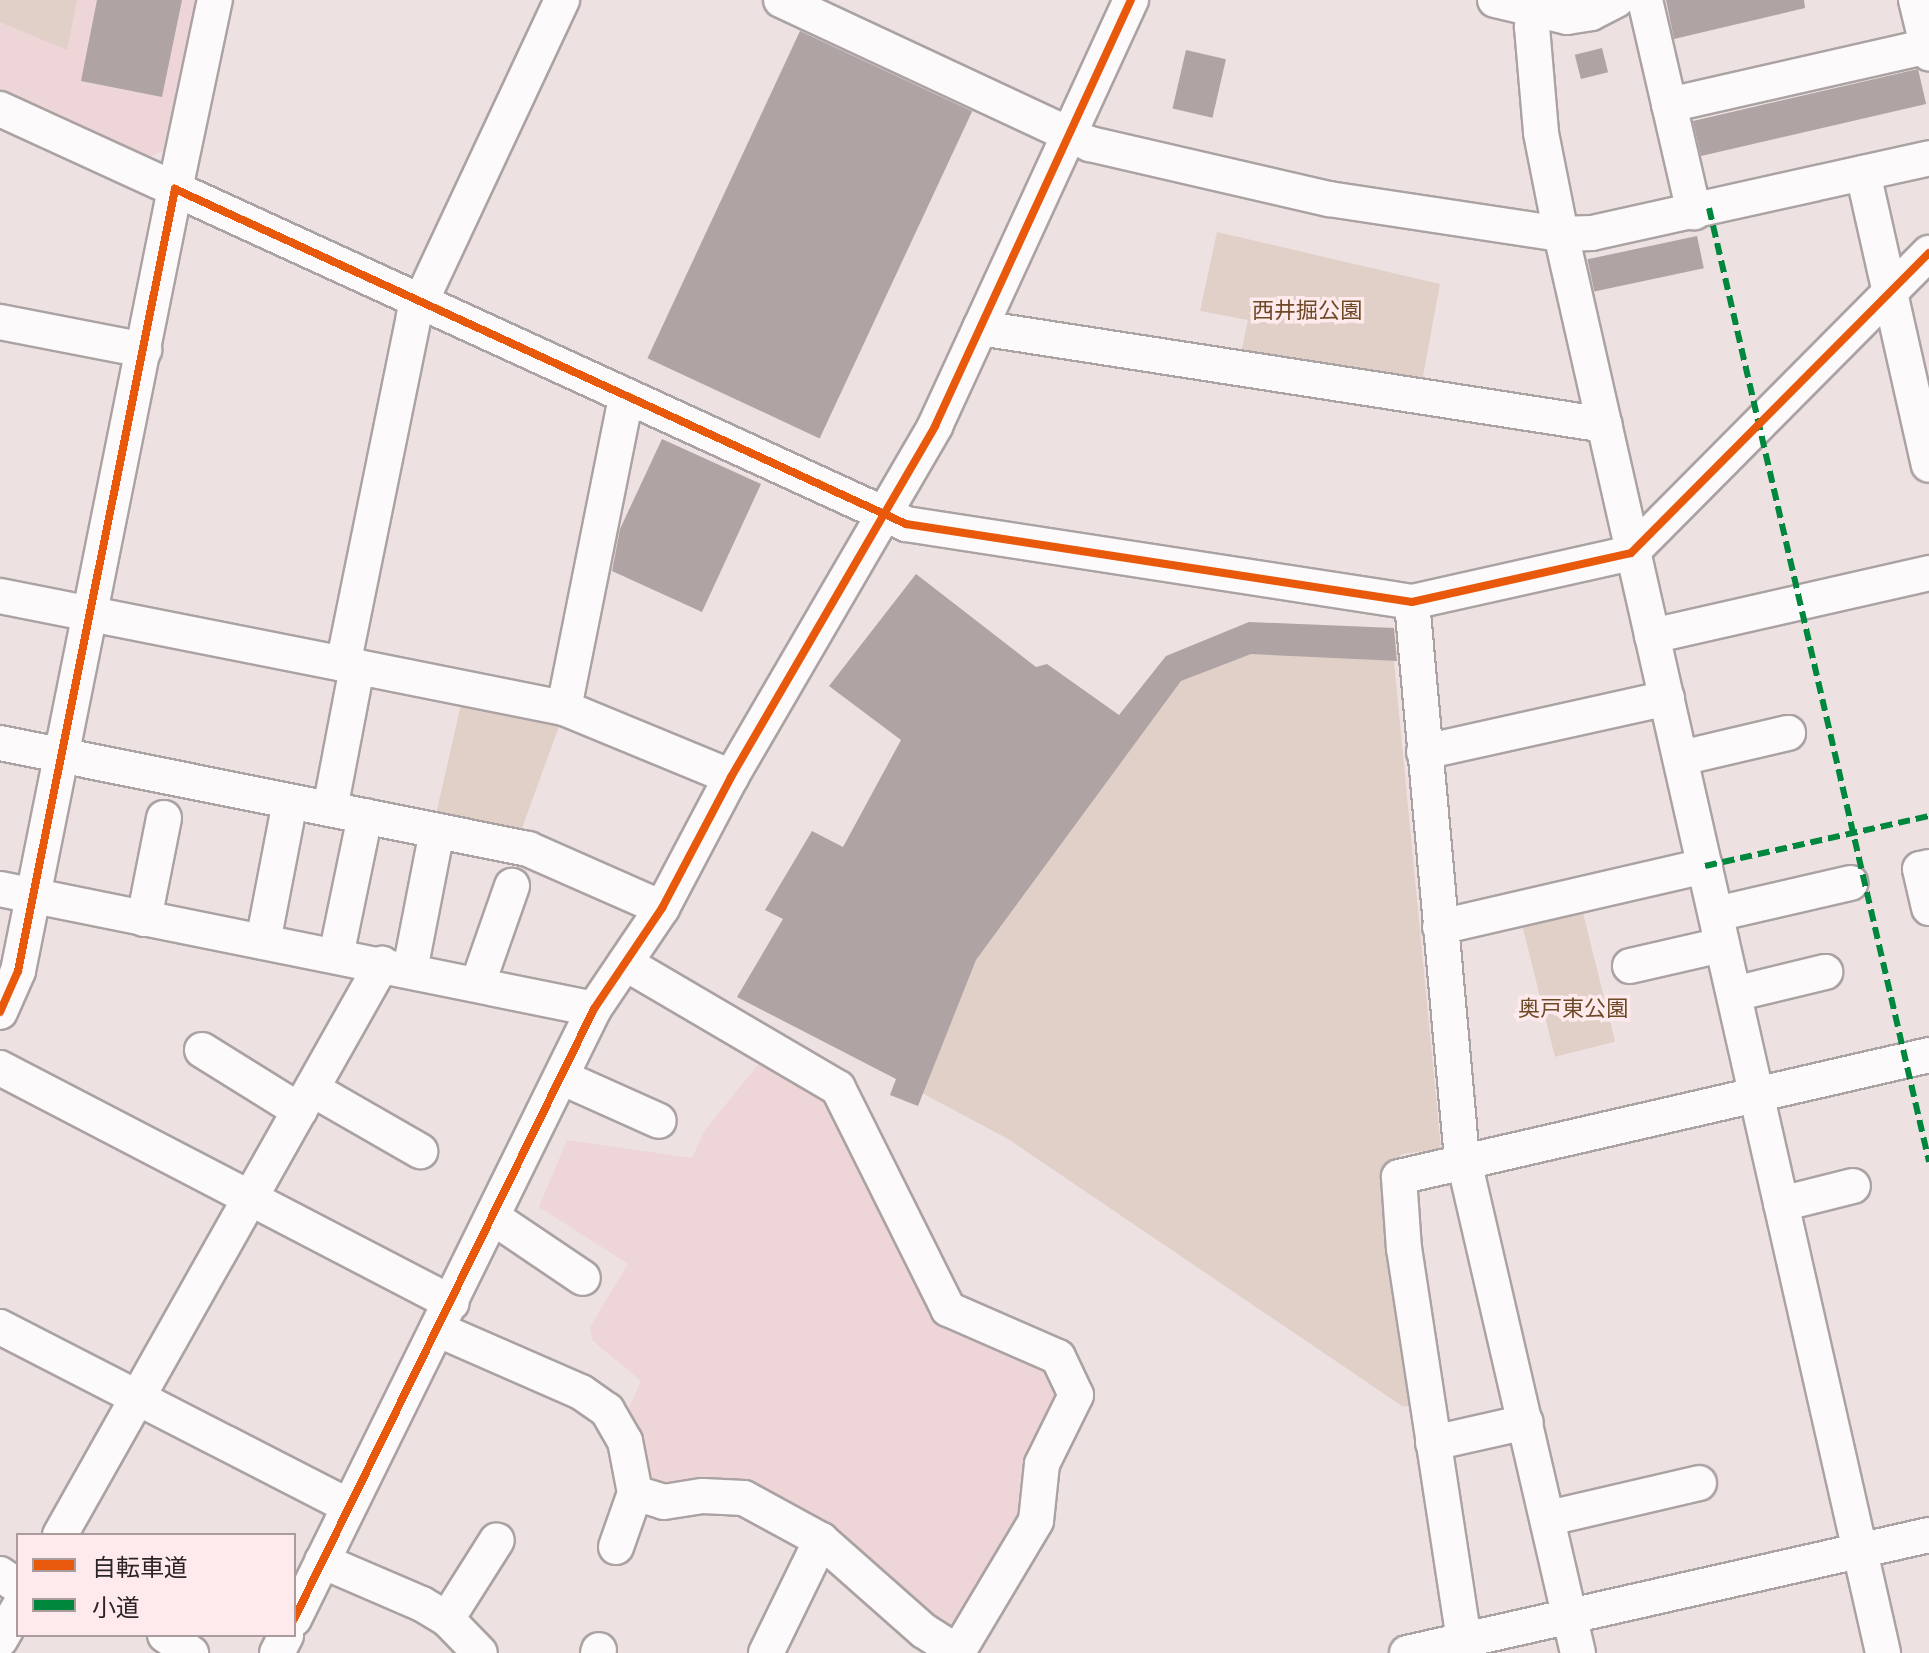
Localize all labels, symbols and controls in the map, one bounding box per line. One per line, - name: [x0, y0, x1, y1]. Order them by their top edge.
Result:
- park label: 西井掘公園: [1252, 298, 1362, 324]
- park label: 奥戸東公園: [1518, 996, 1628, 1022]
- legend: [16, 1533, 296, 1637]
- text: 自転車道: [92, 1552, 188, 1582]
- text: 小道: [92, 1592, 140, 1622]

